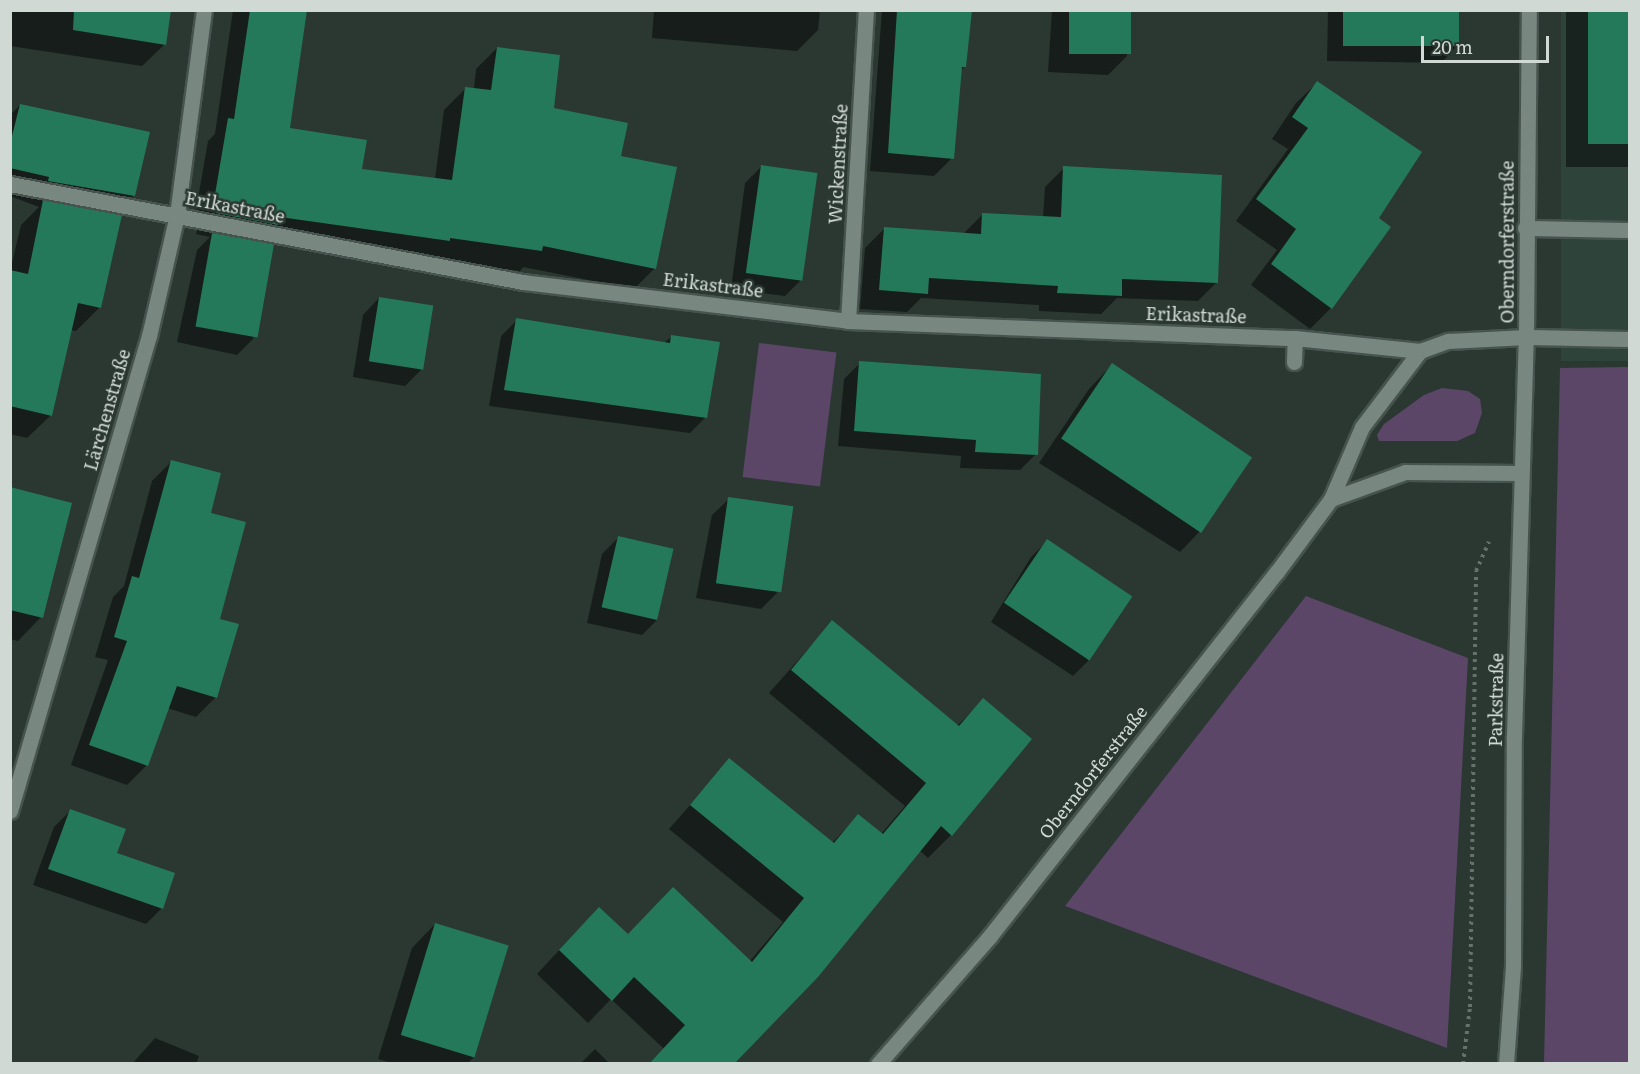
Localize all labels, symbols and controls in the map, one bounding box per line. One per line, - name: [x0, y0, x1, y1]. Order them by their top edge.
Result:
- scale bar: [1424, 24, 1552, 62]
- text: 20 m: [1432, 33, 1473, 60]
- street label: Wickenstraße: [824, 103, 852, 225]
- street label: Oberndorferstraße: [1496, 161, 1518, 323]
- street label: Erikastraße: [183, 187, 287, 227]
- street label: Erikastraße: [662, 268, 764, 302]
- street label: Erikastraße: [1145, 302, 1247, 328]
- street label: Lärchenstraße: [79, 347, 135, 473]
- street label: Parkstraße: [1484, 653, 1508, 747]
- street label: Oberndorferstraße: [1034, 701, 1152, 843]

